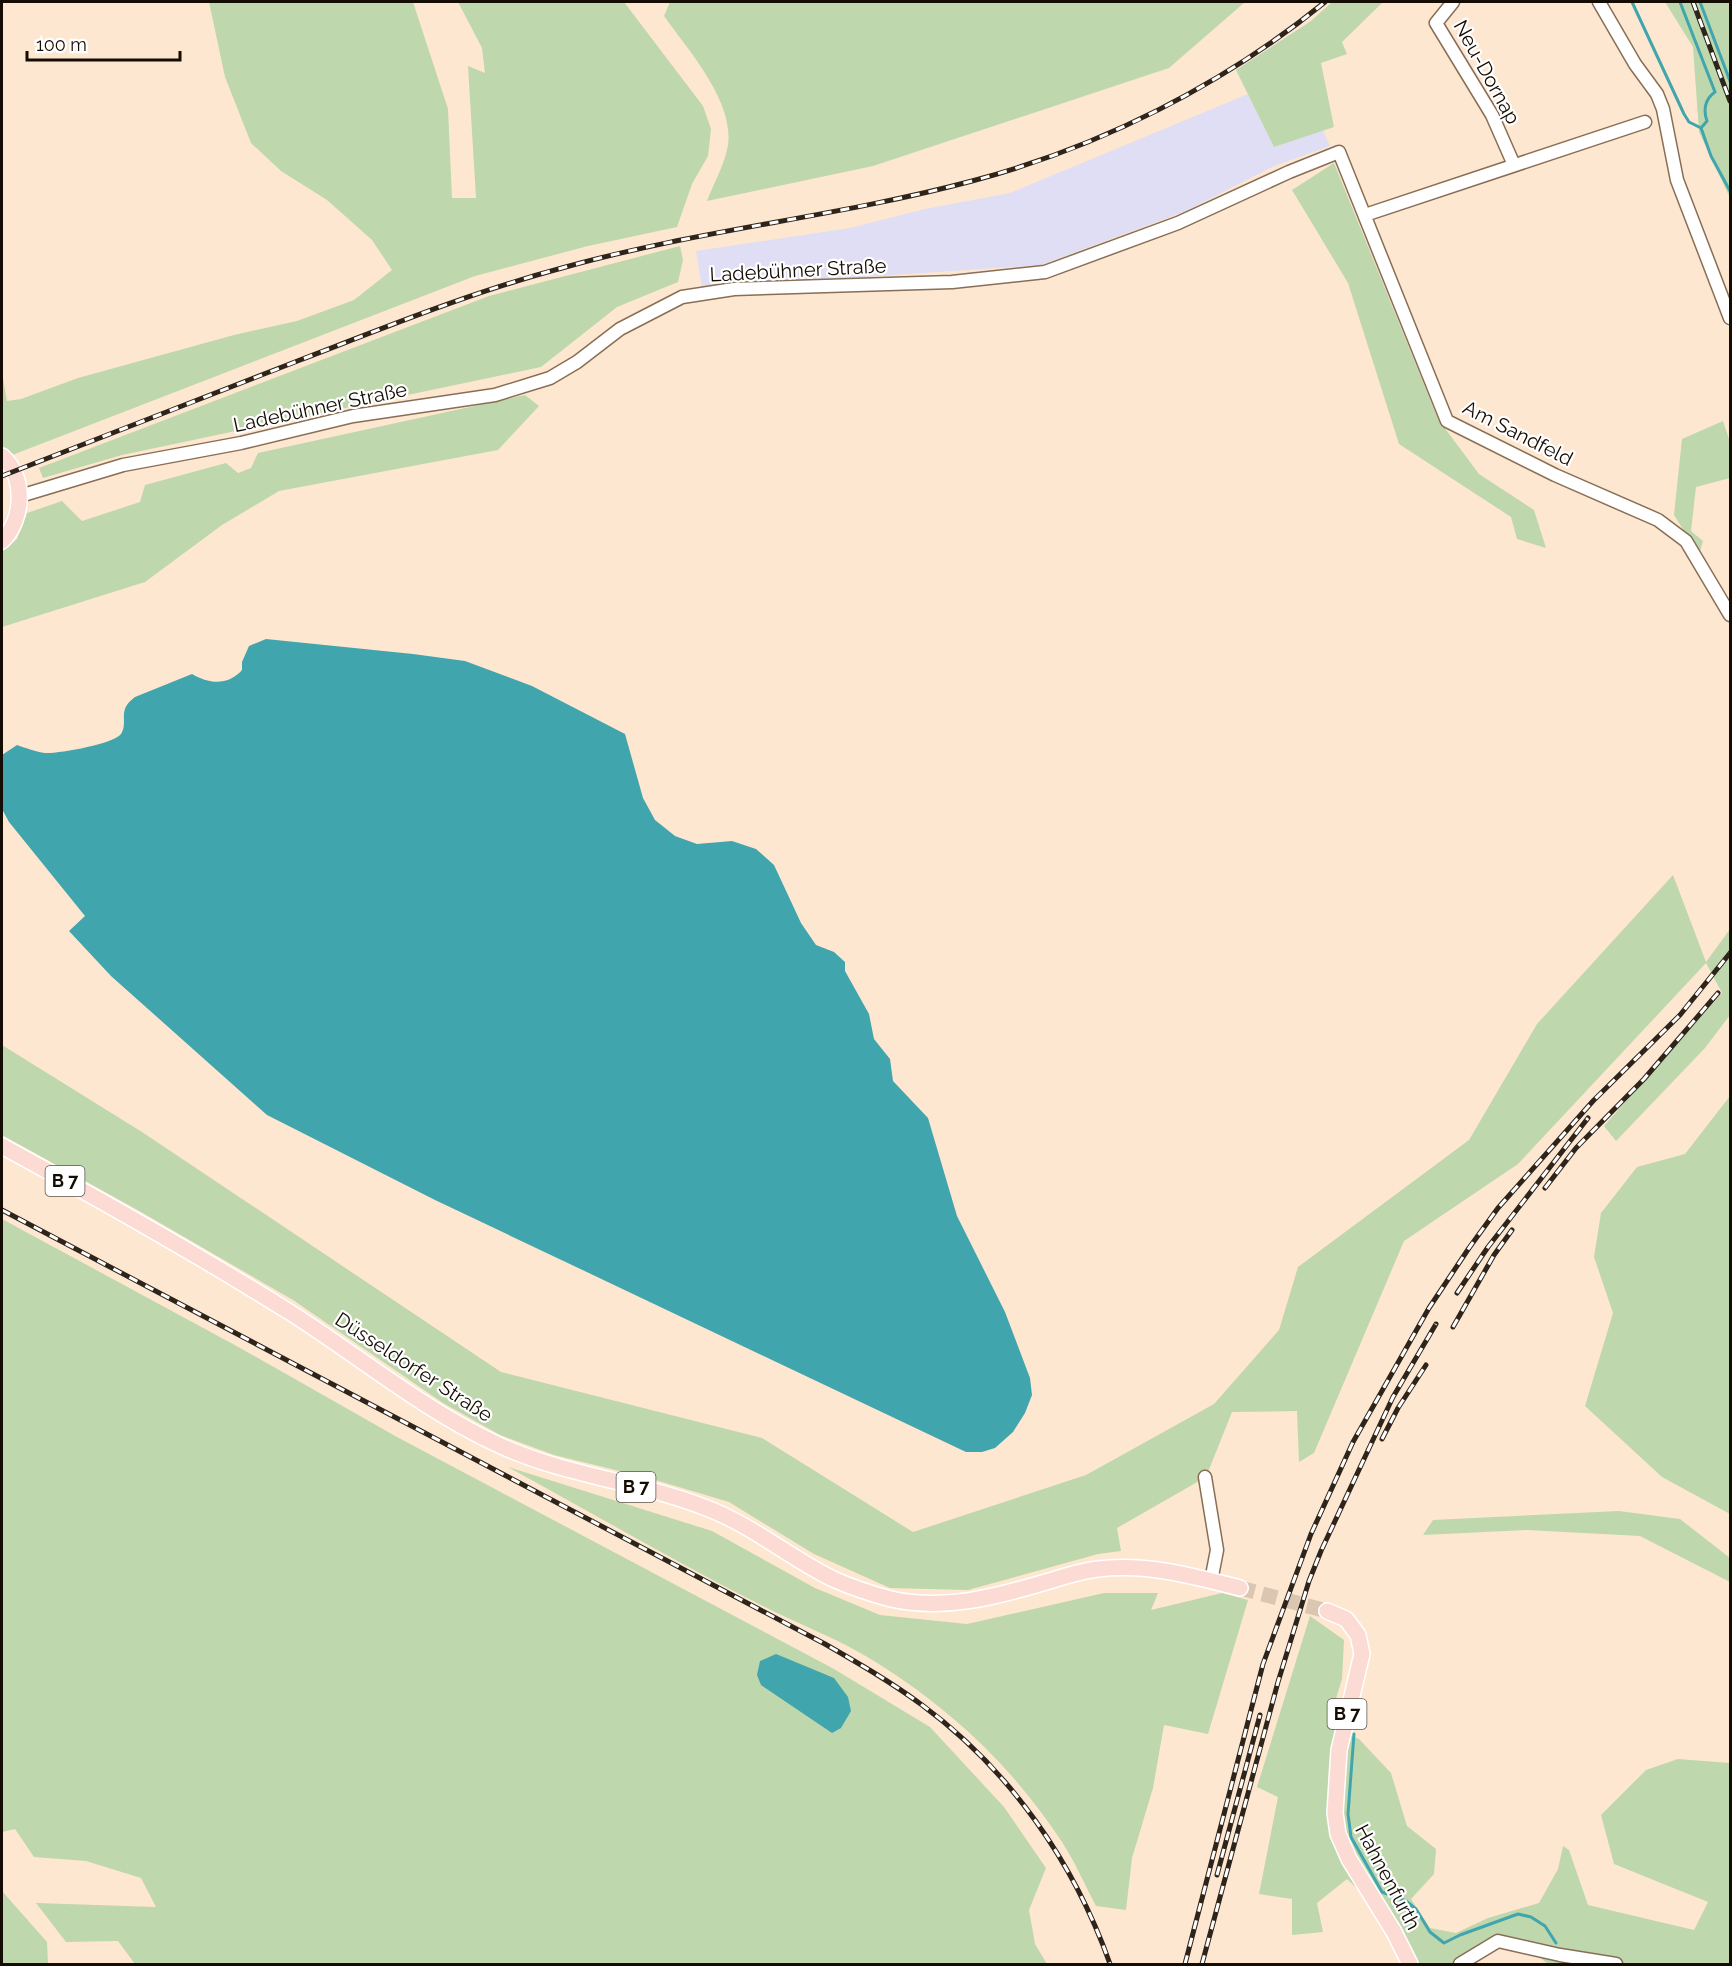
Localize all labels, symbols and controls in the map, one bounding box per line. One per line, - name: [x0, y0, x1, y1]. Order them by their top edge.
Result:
- street label: Neu-Dornap: [1449, 16, 1525, 128]
- scale bar: [27, 24, 180, 62]
- text: 100 m: [36, 34, 87, 55]
- street label: Ladebühner Straße: [709, 253, 887, 287]
- street label: Ladebühner Straße: [231, 377, 409, 437]
- street label: Am Sandfeld: [1459, 395, 1577, 471]
- road number: B 7: [46, 1166, 84, 1196]
- street label: Düsseldorfer Straße: [331, 1307, 497, 1427]
- road number: B 7: [616, 1472, 656, 1502]
- road number: B 7: [1328, 1699, 1366, 1729]
- street label: Hahnenfurth: [1350, 1820, 1426, 1934]

